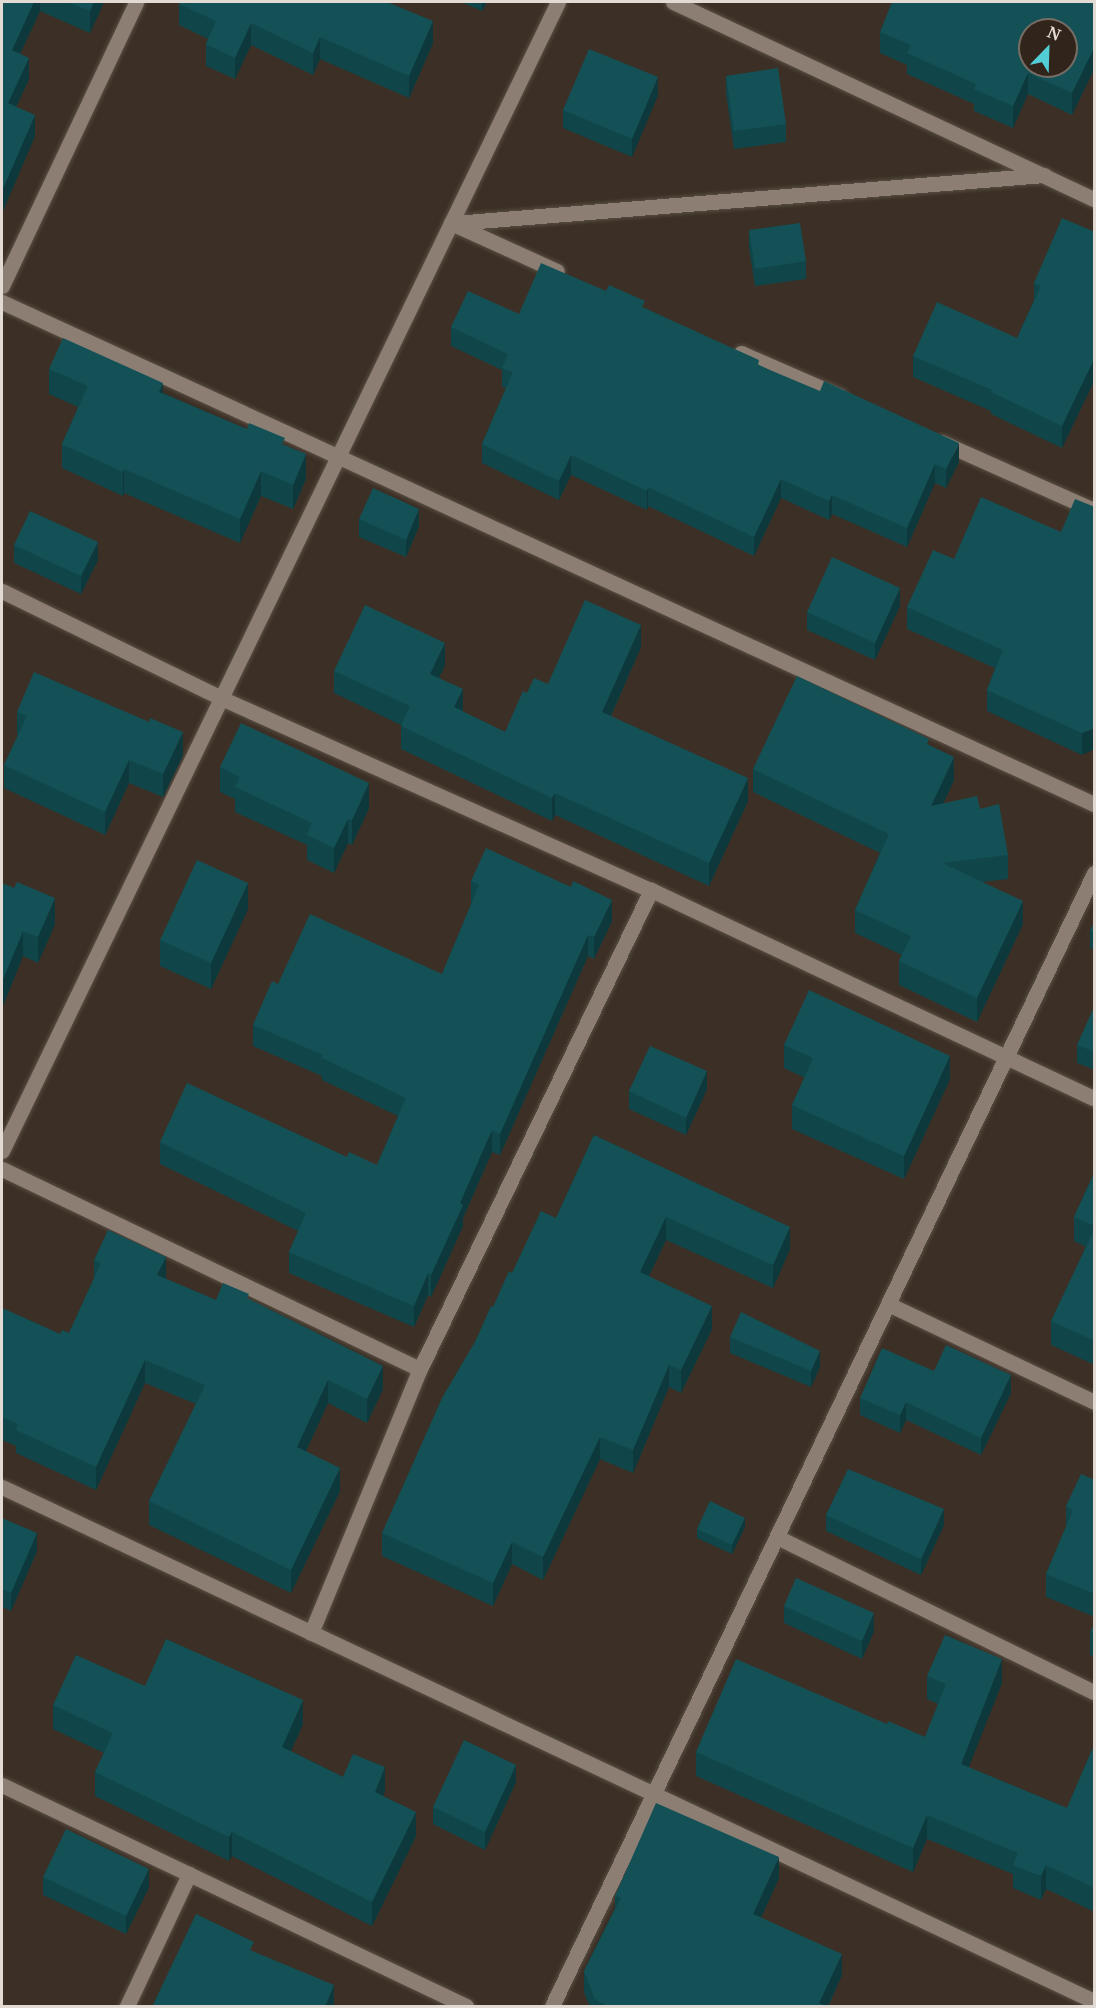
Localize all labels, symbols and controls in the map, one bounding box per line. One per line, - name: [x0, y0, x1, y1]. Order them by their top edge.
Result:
- north arrow: [1018, 18, 1078, 78]
- text: N: [1044, 21, 1064, 46]

